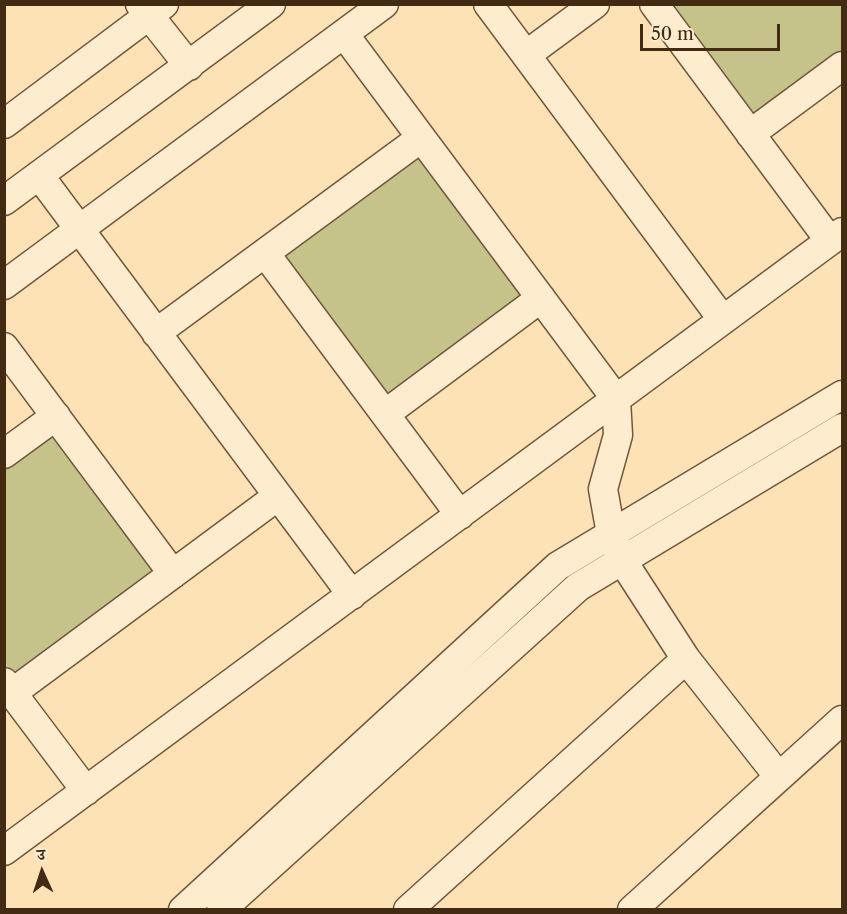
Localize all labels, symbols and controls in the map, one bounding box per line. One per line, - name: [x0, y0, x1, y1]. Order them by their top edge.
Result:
- scale bar: [643, 12, 782, 50]
- text: 50 m: [651, 23, 694, 45]
- north arrow: [12, 842, 72, 902]
- text: उ: [36, 844, 46, 864]

